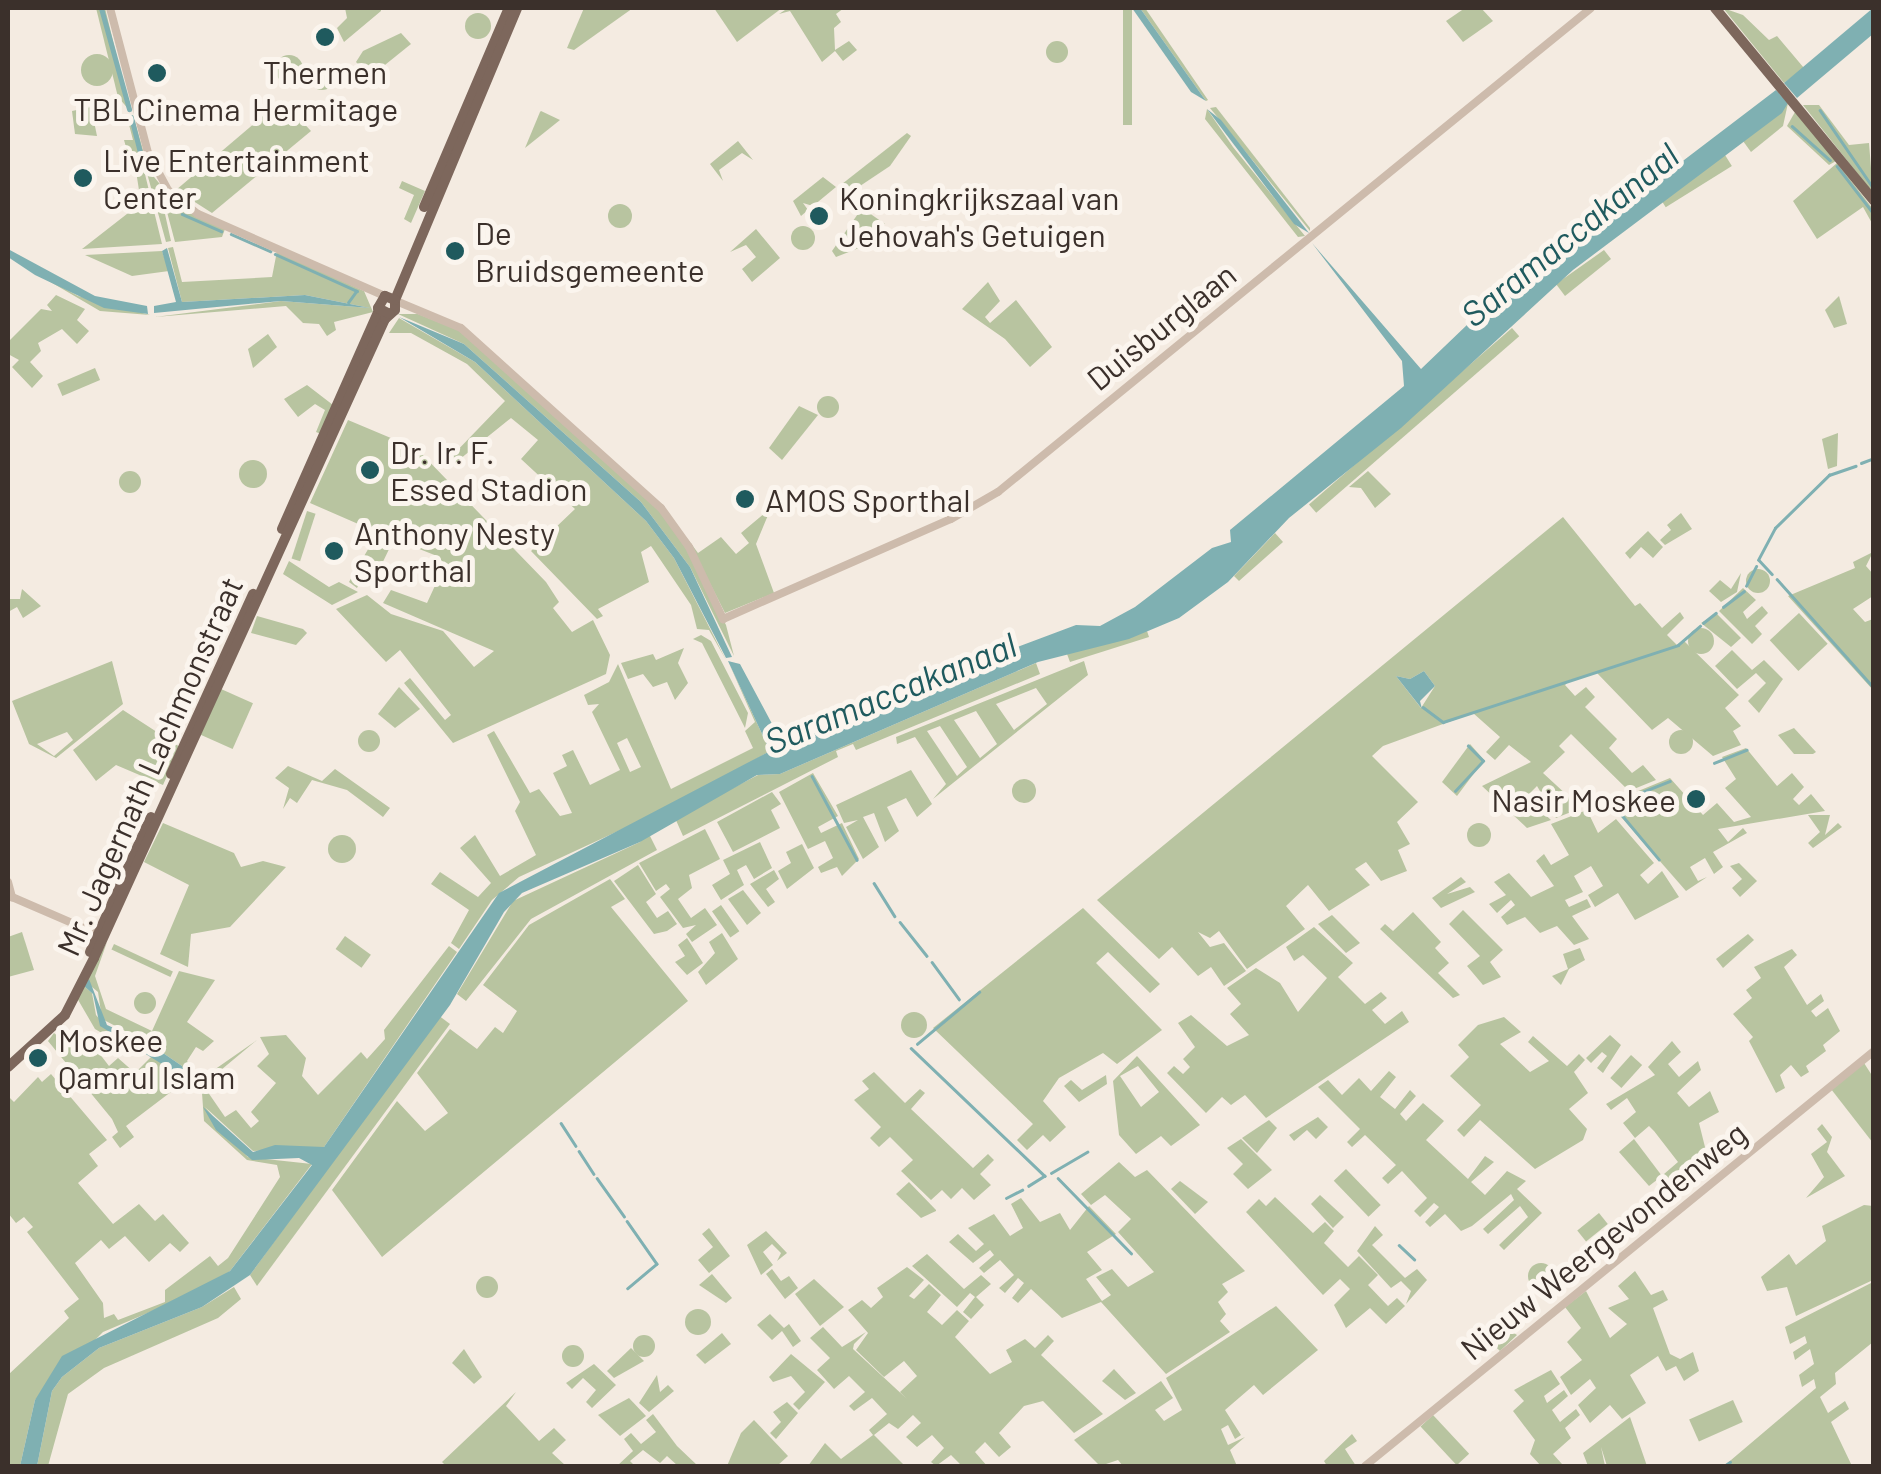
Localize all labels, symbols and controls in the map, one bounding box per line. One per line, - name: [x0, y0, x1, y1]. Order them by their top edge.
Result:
- marker: Thermen Hermitage: [314, 26, 336, 48]
- place label: Thermen Hermitage: [252, 53, 398, 128]
- marker: TBL Cinema: [146, 62, 168, 84]
- place label: TBL Cinema: [73, 89, 241, 127]
- water label: Saramaccakanaal: [1452, 134, 1686, 334]
- place label: Live Entertainment Center: [103, 141, 370, 216]
- marker: Live Entertainment Center: [72, 167, 94, 189]
- place label: Koningkrijkszaal van Jehovah's Getuigen: [839, 179, 1119, 254]
- marker: Koningkrijkszaal van Jehovah's Getuigen: [808, 205, 830, 227]
- place label: De Bruidsgemeente: [475, 214, 705, 289]
- marker: De Bruidsgemeente: [444, 240, 466, 262]
- street label: Duisburglaan: [1079, 254, 1243, 398]
- place label: Dr. Ir. F. Essed Stadion: [390, 433, 588, 508]
- marker: Dr. Ir. F. Essed Stadion: [359, 459, 381, 481]
- place label: AMOS Sporthal: [765, 480, 971, 518]
- marker: AMOS Sporthal: [734, 488, 756, 510]
- place label: Anthony Nesty Sporthal: [354, 514, 555, 589]
- marker: Anthony Nesty Sporthal: [323, 540, 345, 562]
- street label: Mr. Jagernath Lachmonstraat: [48, 571, 250, 961]
- water label: Saramaccakanaal: [758, 622, 1022, 762]
- place label: Nasir Moskee: [1491, 780, 1676, 818]
- marker: Nasir Moskee: [1685, 788, 1707, 810]
- place label: Moskee Qamrul Islam: [58, 1021, 235, 1096]
- marker: Moskee Qamrul Islam: [27, 1047, 49, 1069]
- street label: Nieuw Weergevondenweg: [1452, 1113, 1754, 1367]

